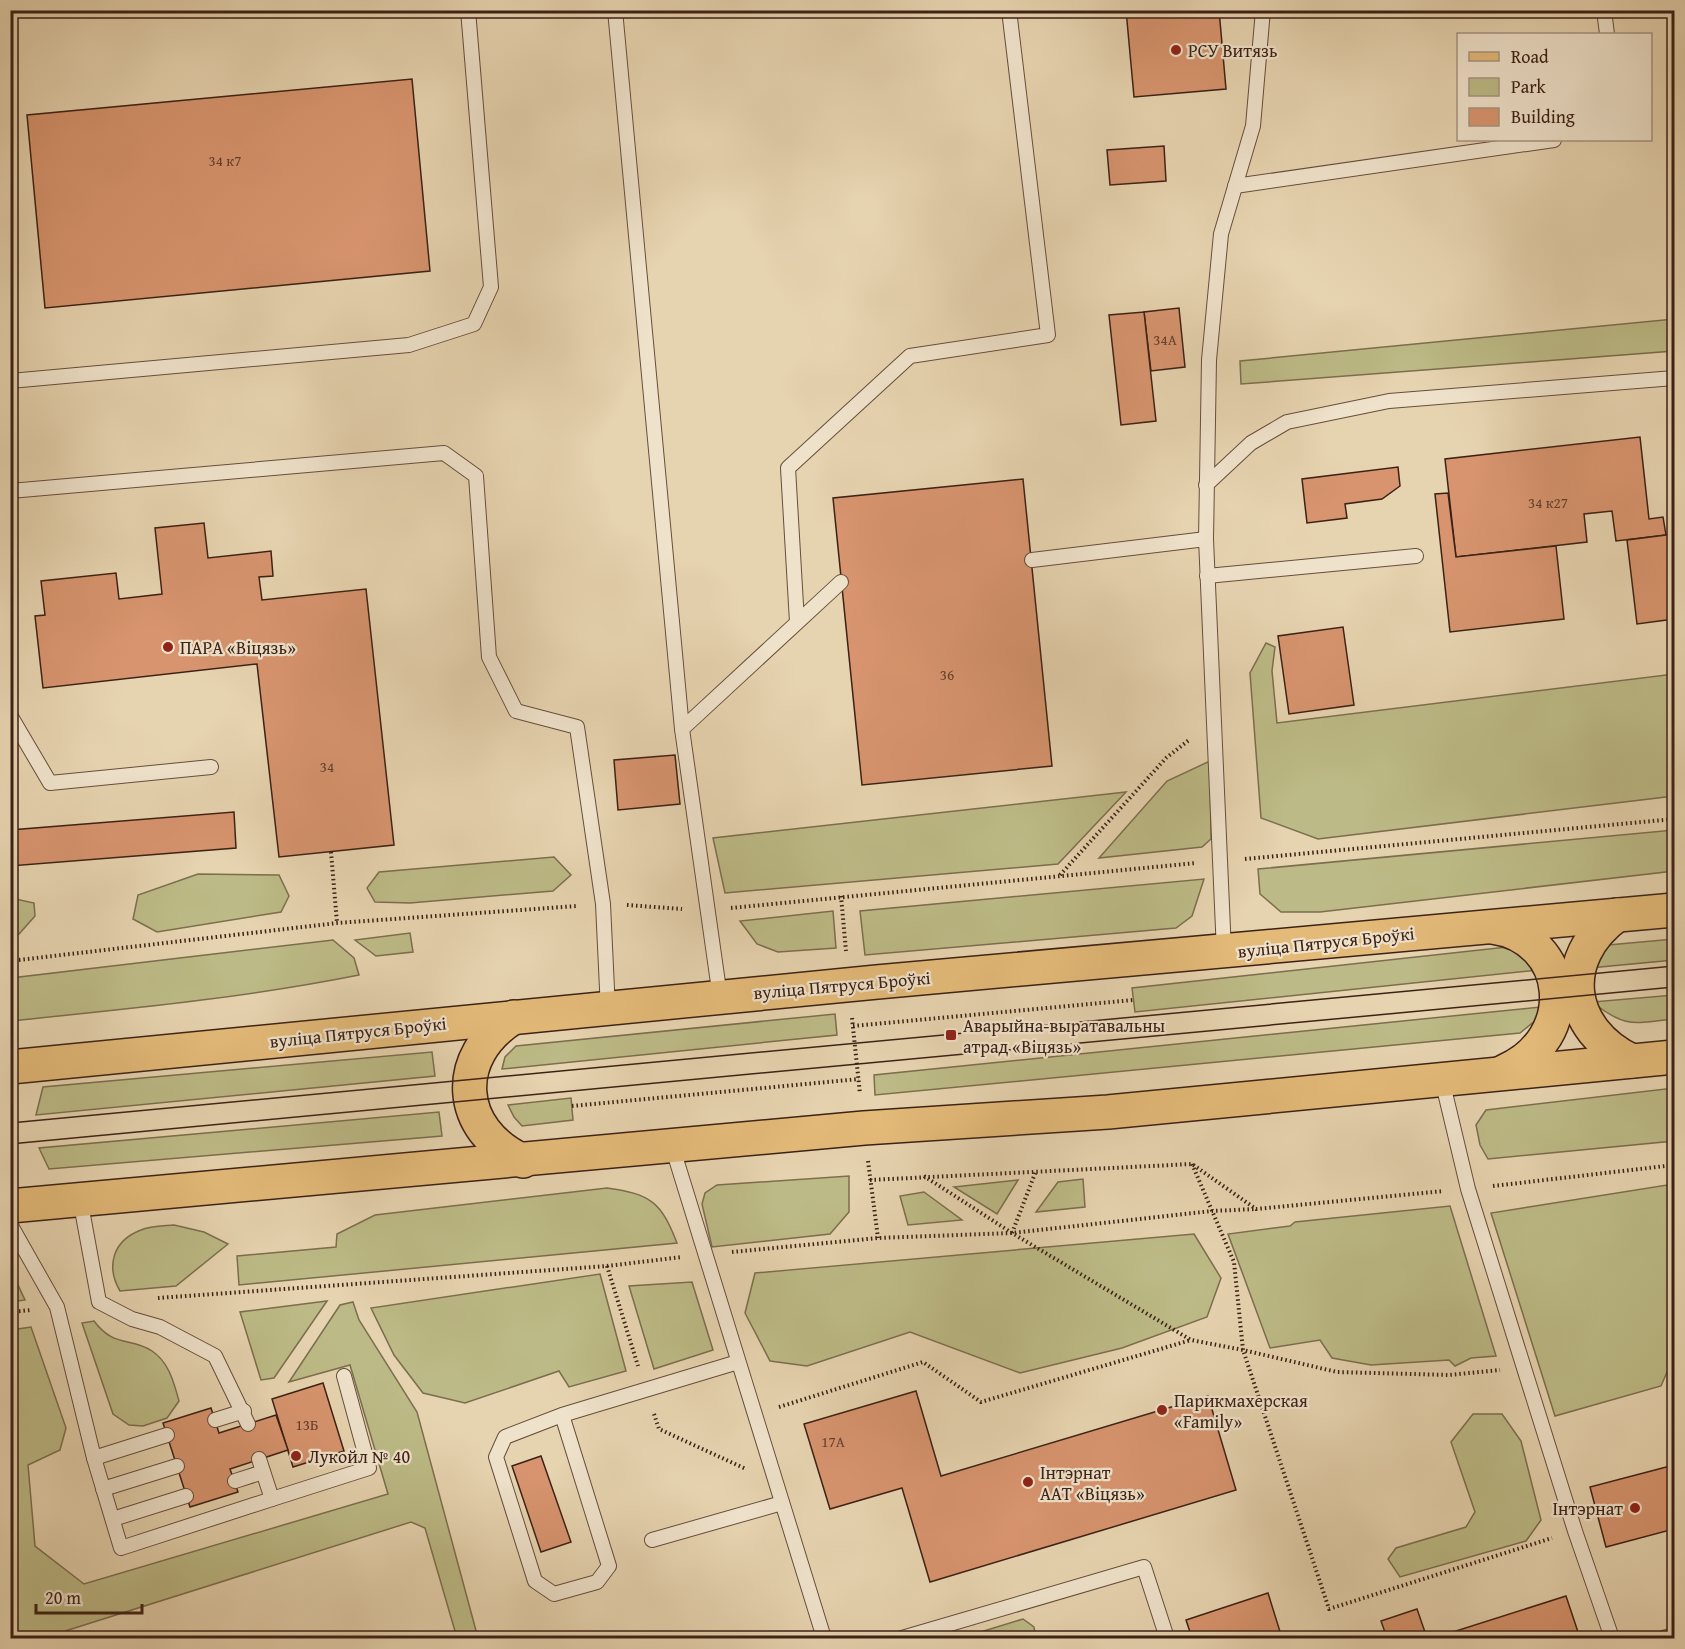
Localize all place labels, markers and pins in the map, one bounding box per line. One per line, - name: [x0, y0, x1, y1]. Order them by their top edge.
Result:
- place label: РСУ Витязь: [1188, 37, 1277, 64]
- marker: РСУ Витязь: [1169, 43, 1183, 57]
- place label: ПАРА «Віцязь»: [180, 634, 296, 661]
- marker: ПАРА «Віцязь»: [161, 640, 175, 654]
- place label: Аварыйна-выратавальны атрад «Віцязь»: [963, 1012, 1166, 1060]
- marker: Аварыйна-выратавальны атрад «Віцязь»: [944, 1028, 958, 1042]
- place label: Парикмахерская «Family»: [1174, 1387, 1308, 1435]
- marker: Парикмахерская «Family»: [1155, 1403, 1169, 1417]
- place label: Лукойл № 40: [308, 1443, 410, 1470]
- marker: Лукойл № 40: [289, 1449, 303, 1463]
- place label: Інтэрнат ААТ «Віцязь»: [1040, 1459, 1145, 1507]
- marker: Інтэрнат ААТ «Віцязь»: [1021, 1475, 1035, 1489]
- place label: Інтэрнат: [1552, 1495, 1623, 1522]
- marker: Інтэрнат: [1628, 1501, 1642, 1515]

